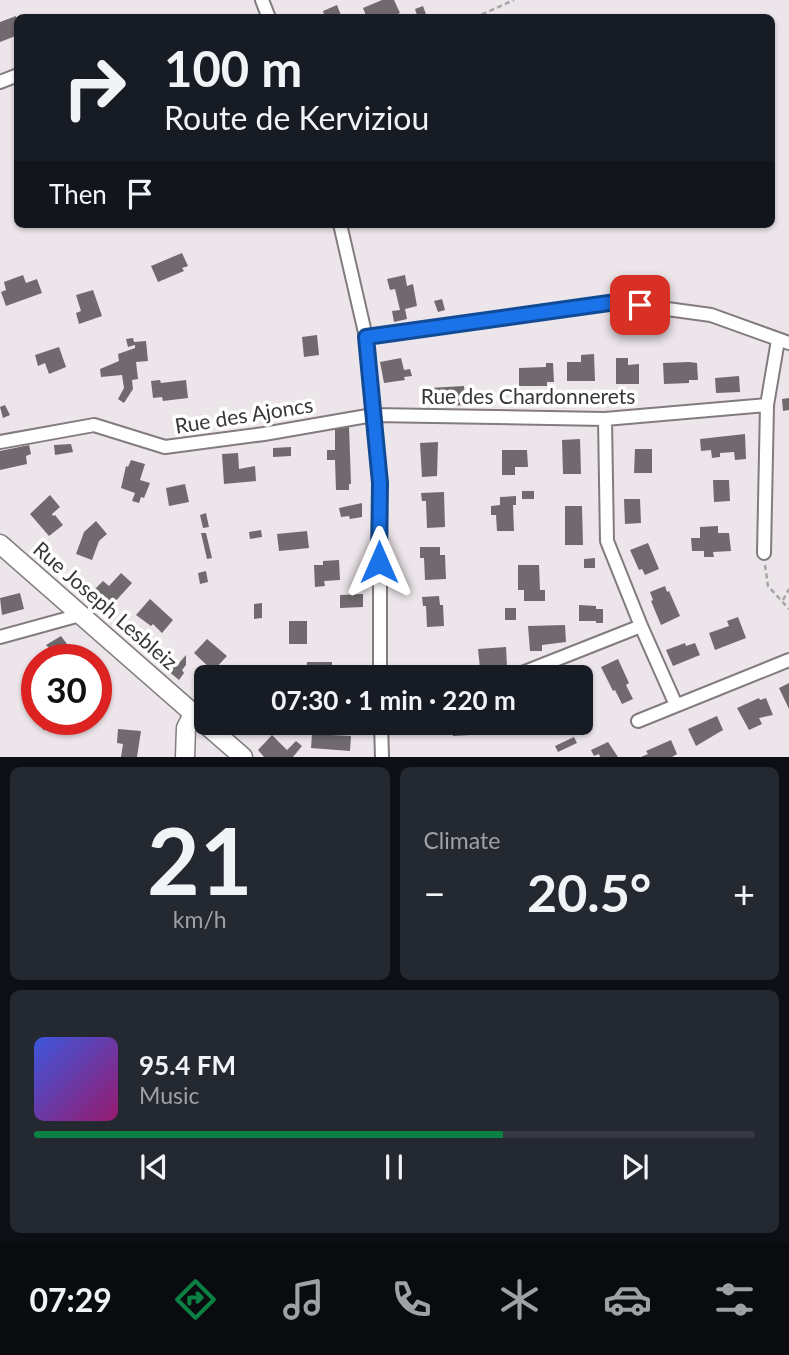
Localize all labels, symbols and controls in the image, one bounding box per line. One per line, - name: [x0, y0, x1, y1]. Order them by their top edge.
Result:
- text: 100 m: [164, 39, 302, 97]
- icon: right: [49, 42, 140, 133]
- text: Route de Kerviziou: [164, 98, 429, 137]
- icon: arrive: [121, 175, 159, 213]
- text: Then: [49, 178, 107, 210]
- pin: [610, 275, 670, 335]
- icon: arrive: [621, 286, 659, 324]
- street label: Rue des Chardonnerets: [421, 383, 635, 408]
- street label: Rue des Ajoncs: [173, 391, 315, 438]
- position arrow: [342, 525, 416, 599]
- street label: Rue Joseph Lesbleiz: [29, 536, 183, 674]
- speed limit sign: 30: [21, 644, 112, 735]
- text: 07:30 · 1 min · 220 m: [271, 684, 516, 716]
- text: 21: [147, 805, 253, 914]
- text: Climate: [424, 826, 500, 854]
- text: 20.5°: [527, 861, 651, 923]
- text: −: [424, 870, 446, 916]
- text: +: [733, 870, 755, 916]
- text: km/h: [173, 905, 227, 933]
- text: 95.4 FM: [139, 1049, 236, 1081]
- text: Music: [139, 1081, 199, 1109]
- icon: previous: [135, 1148, 173, 1186]
- icon: pause: [375, 1148, 413, 1186]
- icon: next: [616, 1148, 654, 1186]
- icon: directions: [171, 1275, 220, 1324]
- icon: music: [279, 1275, 328, 1324]
- icon: phone: [387, 1275, 436, 1324]
- icon: climate: [495, 1275, 544, 1324]
- icon: car: [603, 1275, 652, 1324]
- icon: filters: [710, 1275, 759, 1324]
- text: 07:29: [29, 1280, 112, 1319]

